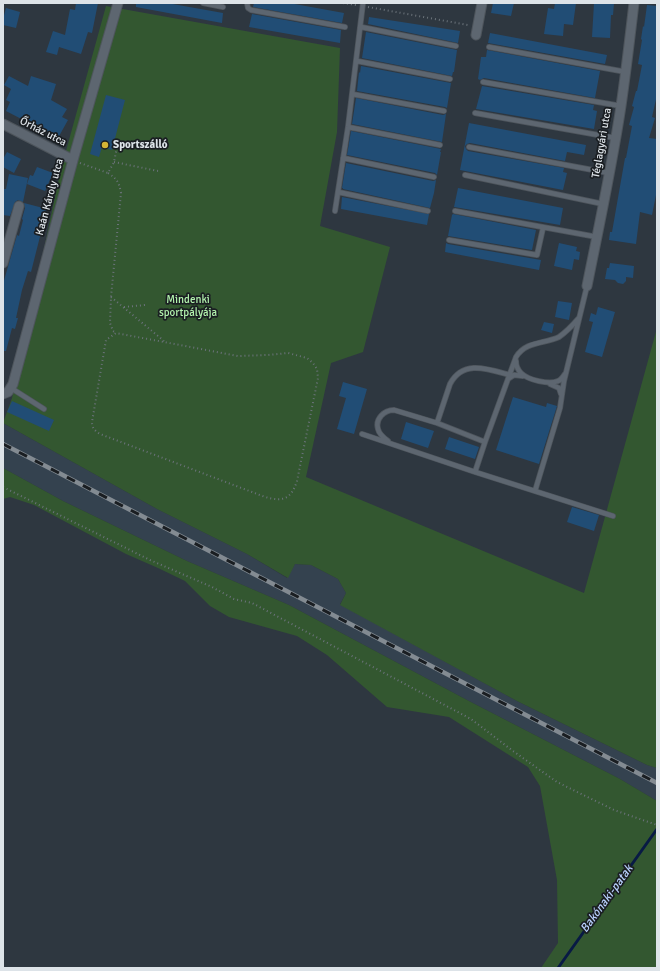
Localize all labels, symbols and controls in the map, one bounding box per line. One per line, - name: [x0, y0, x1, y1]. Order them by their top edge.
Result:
- street label: Téglagyári utca: [589, 107, 615, 179]
- street label: Őrház utca: [17, 115, 69, 149]
- place label: Sportszálló: [113, 138, 168, 152]
- marker: Sportszálló: [100, 140, 110, 150]
- street label: Kaán Károly utca: [33, 157, 67, 237]
- park label: Mindenki sportpályája: [159, 293, 217, 319]
- water label: Bakónaki-patak: [578, 862, 636, 936]

